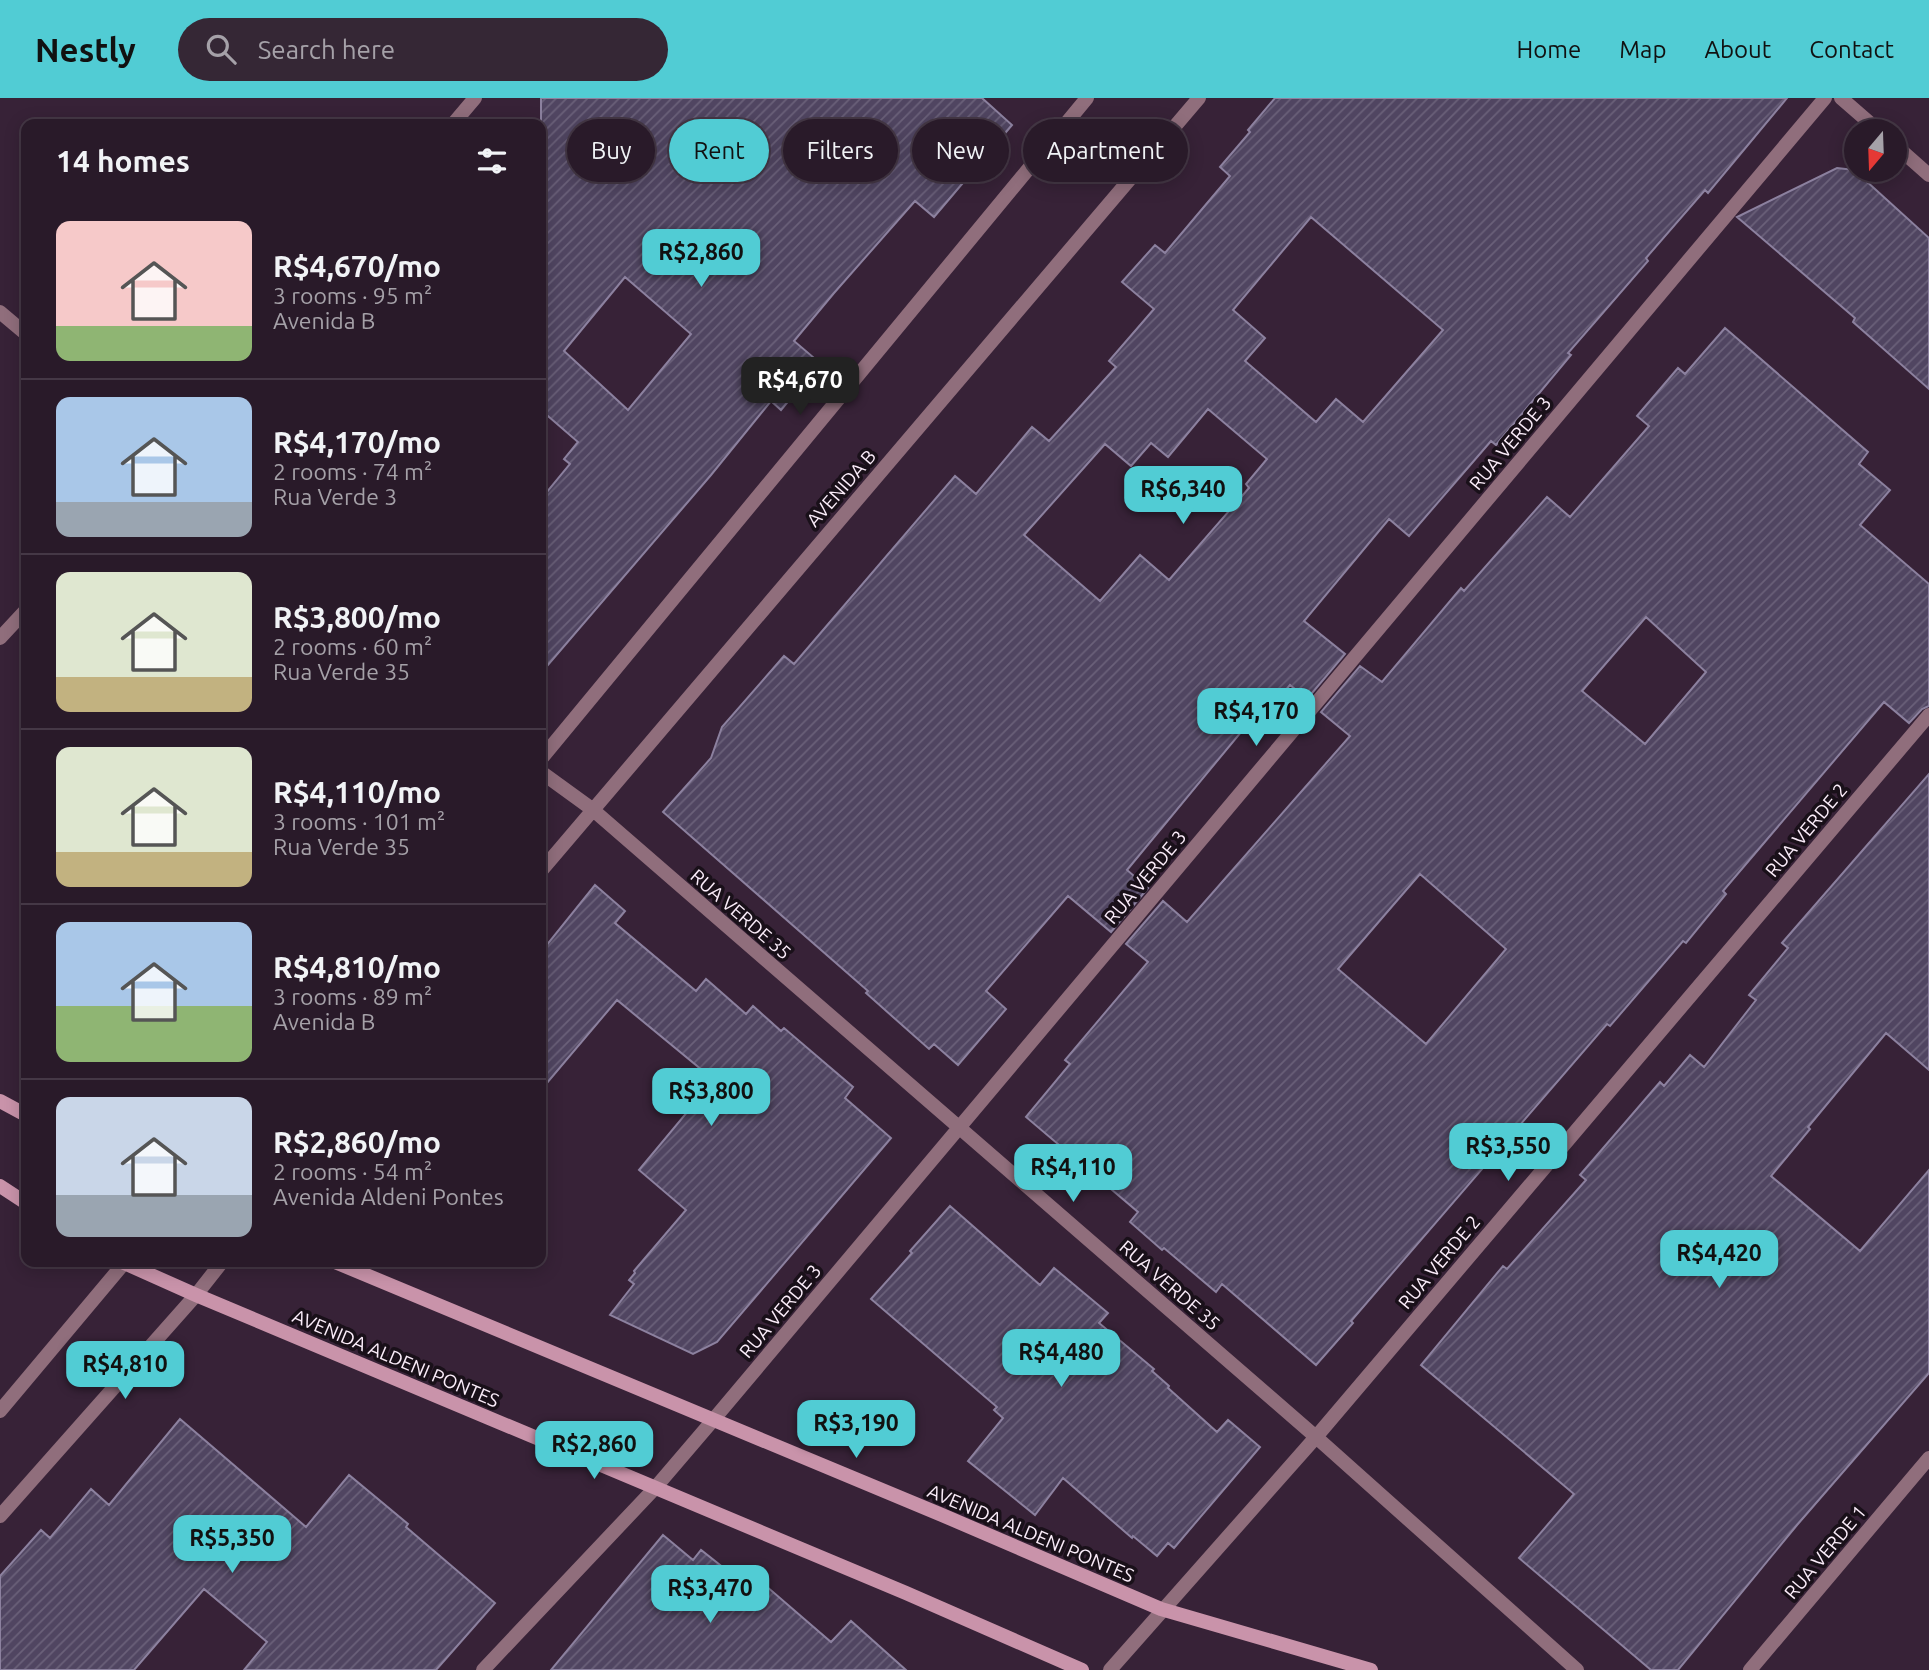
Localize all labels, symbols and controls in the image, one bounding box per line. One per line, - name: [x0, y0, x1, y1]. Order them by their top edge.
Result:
- search box: [178, 18, 668, 81]
- icon: search: [202, 30, 240, 68]
- text: Nestly: [35, 31, 136, 68]
- text: Search here: [258, 35, 395, 64]
- text: Home: [1516, 36, 1581, 63]
- text: Map: [1619, 36, 1666, 63]
- text: About: [1704, 36, 1771, 63]
- text: Contact: [1809, 36, 1894, 63]
- chip: Buy: [567, 119, 655, 182]
- chip: Rent: [669, 119, 769, 182]
- chip: Filters: [783, 119, 898, 182]
- chip: New: [912, 119, 1009, 182]
- chip: Apartment: [1023, 119, 1188, 182]
- north arrow: [1844, 119, 1908, 182]
- map controls: [1844, 119, 1907, 182]
- icon: filters: [473, 142, 511, 180]
- text: 14 homes: [56, 144, 190, 178]
- pin: R$2,860: [636, 230, 766, 289]
- text: R$2,860: [658, 239, 744, 264]
- icon: home: [112, 249, 196, 333]
- text: R$4,670/mo: [273, 249, 441, 283]
- text: 3 rooms · 95 m²: [273, 283, 432, 308]
- text: Avenida B: [273, 308, 375, 333]
- pin: R$4,670: [735, 358, 865, 417]
- text: R$4,670: [757, 367, 843, 392]
- street label: RUA VERDE 3: [1465, 392, 1555, 494]
- icon: home: [112, 425, 196, 509]
- text: R$4,170/mo: [273, 425, 441, 459]
- street label: AVENIDA B: [802, 445, 880, 531]
- text: 2 rooms · 74 m²: [273, 459, 432, 484]
- pin: R$6,340: [1118, 466, 1248, 526]
- text: R$6,340: [1140, 476, 1226, 501]
- text: Rua Verde 3: [273, 484, 397, 509]
- icon: home: [112, 600, 196, 684]
- text: R$3,800/mo: [273, 600, 441, 634]
- text: 2 rooms · 60 m²: [273, 634, 432, 659]
- text: Rua Verde 35: [273, 659, 410, 684]
- pin: R$4,170: [1191, 688, 1321, 748]
- text: R$4,170: [1213, 698, 1299, 723]
- icon: home: [112, 775, 196, 859]
- text: R$4,110/mo: [273, 775, 441, 809]
- street label: RUA VERDE 2: [1761, 779, 1851, 881]
- text: 3 rooms · 101 m²: [273, 809, 445, 834]
- street label: RUA VERDE 3: [1100, 826, 1190, 928]
- text: Rua Verde 35: [273, 834, 410, 859]
- street label: RUA VERDE 35: [686, 864, 796, 964]
- icon: home: [112, 950, 196, 1034]
- text: R$4,810/mo: [273, 950, 441, 984]
- text: 3 rooms · 89 m²: [273, 984, 432, 1009]
- text: Avenida B: [273, 1009, 375, 1034]
- pin: R$3,800: [646, 1068, 776, 1128]
- text: R$3,800: [668, 1078, 754, 1103]
- pin: R$3,550: [1443, 1124, 1573, 1183]
- icon: home: [112, 1125, 196, 1209]
- text: R$2,860/mo: [273, 1125, 441, 1159]
- text: R$3,550: [1465, 1133, 1551, 1158]
- pin: R$4,110: [1008, 1144, 1138, 1204]
- text: R$4,110: [1030, 1154, 1116, 1179]
- text: 2 rooms · 54 m²: [273, 1159, 432, 1184]
- text: Avenida Aldeni Pontes: [273, 1184, 504, 1209]
- street label: RUA VERDE 2: [1394, 1211, 1484, 1313]
- pin: R$4,420: [1654, 1230, 1784, 1290]
- street label: RUA VERDE 35: [1115, 1235, 1225, 1335]
- text: R$4,420: [1676, 1240, 1762, 1265]
- street label: RUA VERDE 3: [735, 1260, 825, 1362]
- street label: AVENIDA ALDENI PONTES: [289, 1304, 503, 1412]
- pin: R$4,480: [996, 1330, 1126, 1389]
- text: R$4,480: [1018, 1339, 1104, 1364]
- pin: R$4,810: [60, 1342, 190, 1401]
- text: R$4,810: [82, 1351, 168, 1376]
- pin: R$3,190: [791, 1400, 921, 1460]
- text: R$3,190: [813, 1410, 899, 1435]
- pin: R$2,860: [529, 1422, 659, 1481]
- text: R$2,860: [551, 1431, 637, 1456]
- street label: AVENIDA ALDENI PONTES: [924, 1479, 1138, 1587]
- street label: RUA VERDE 1: [1780, 1501, 1870, 1603]
- pin: R$5,350: [167, 1516, 297, 1575]
- text: R$5,350: [189, 1525, 275, 1550]
- pin: R$3,470: [645, 1566, 775, 1625]
- text: R$3,470: [667, 1575, 753, 1600]

